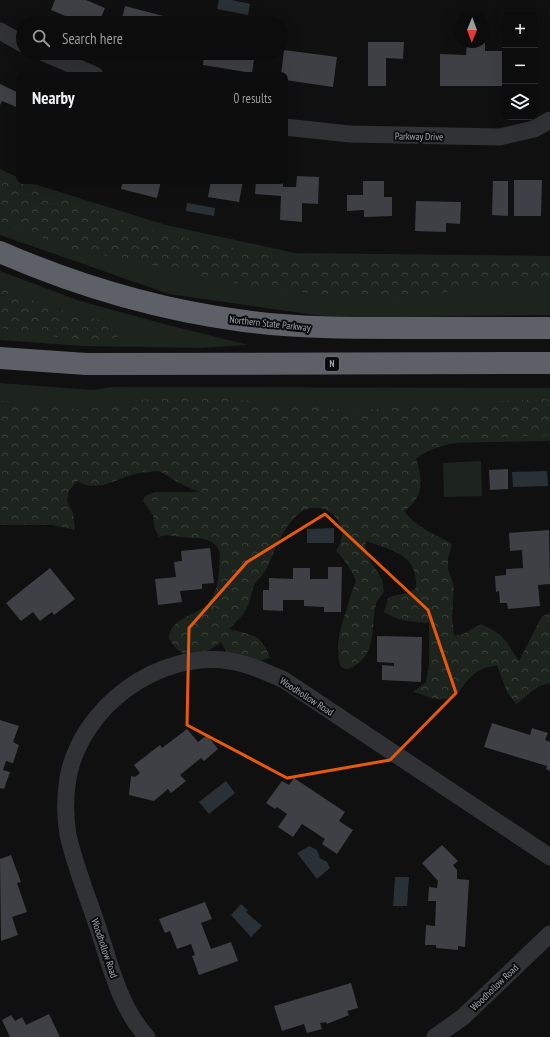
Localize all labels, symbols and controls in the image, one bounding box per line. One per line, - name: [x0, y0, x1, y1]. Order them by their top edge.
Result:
- north arrow: [454, 12, 490, 48]
- map controls: [502, 12, 538, 120]
- button: +: [502, 12, 538, 48]
- search box: [16, 16, 288, 60]
- icon: search: [30, 27, 52, 49]
- text: Search here: [62, 29, 123, 48]
- button: −: [502, 48, 538, 84]
- button: layers: [502, 84, 538, 120]
- text: Nearby: [32, 87, 75, 109]
- text: 0 results: [233, 90, 272, 107]
- street label: Parkway Drive: [395, 130, 443, 143]
- street label: Northern State Parkway: [229, 313, 311, 334]
- road number: N: [325, 357, 339, 371]
- street label: Woodhollow Road: [277, 674, 336, 719]
- street label: Woodhollow Road: [88, 917, 121, 980]
- street label: Woodhollow Road: [468, 961, 521, 1014]

